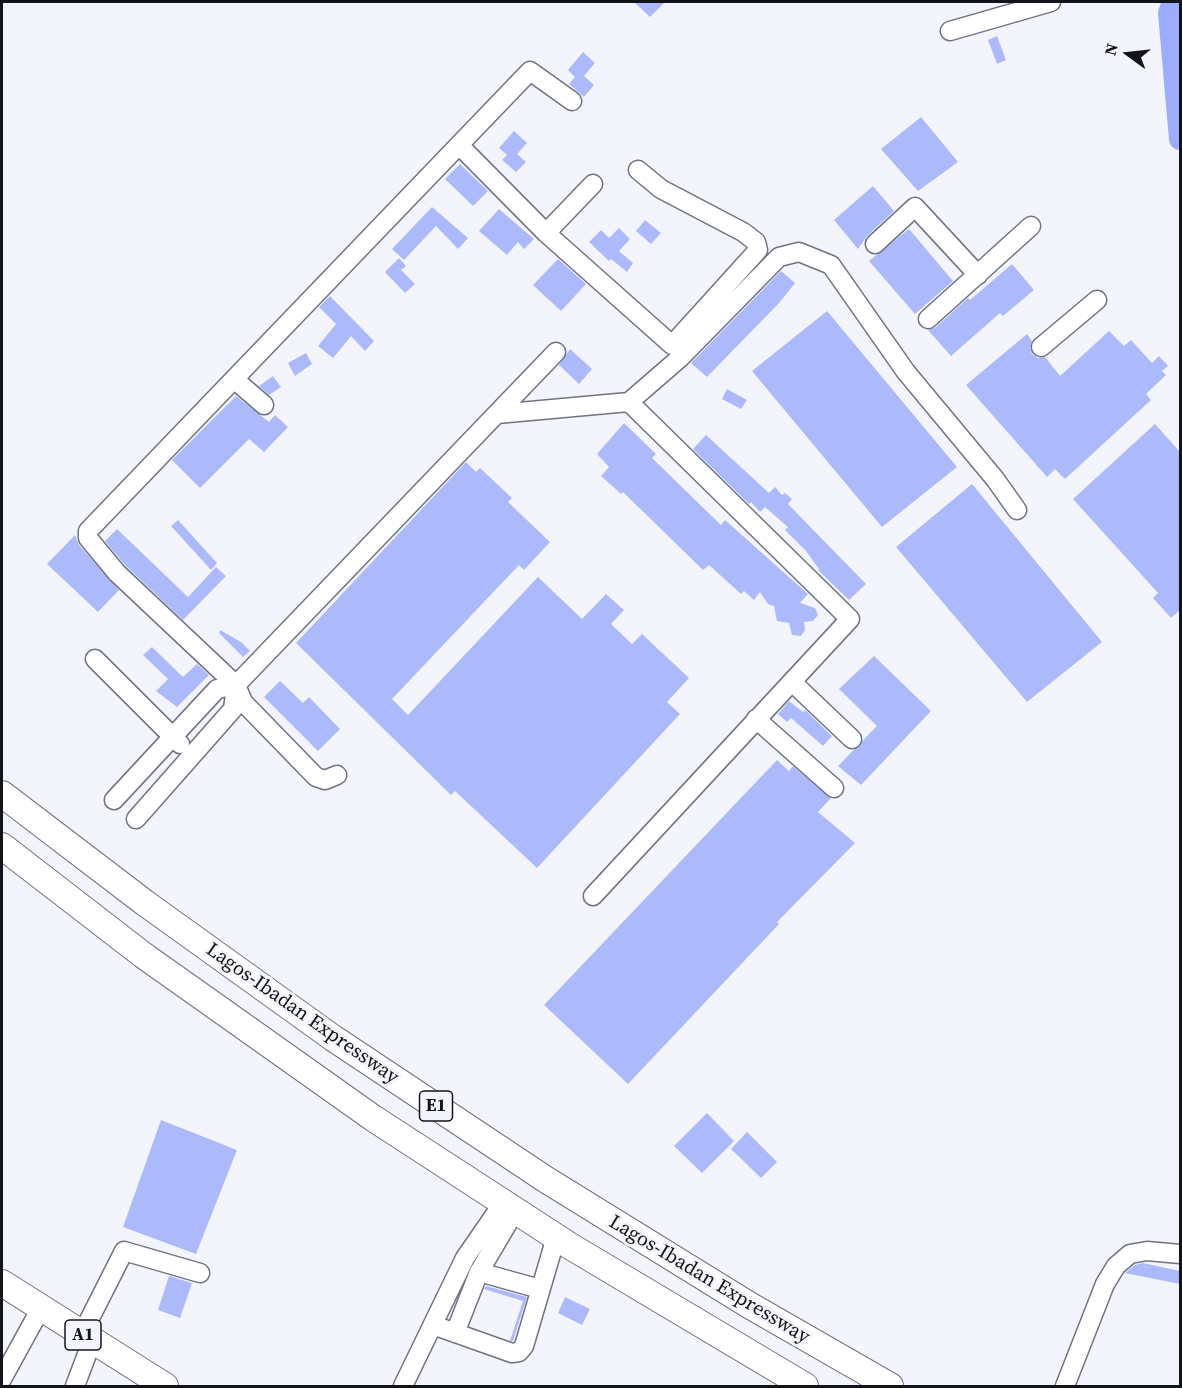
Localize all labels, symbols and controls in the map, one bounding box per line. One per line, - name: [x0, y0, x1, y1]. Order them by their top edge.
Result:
- north arrow: [1098, 24, 1158, 84]
- text: N: [1098, 41, 1123, 58]
- street label: Lagos-Ibadan Expressway: [201, 938, 403, 1090]
- road number: E1: [420, 1091, 452, 1121]
- street label: Lagos-Ibadan Expressway: [604, 1211, 814, 1349]
- road number: A1: [65, 1320, 101, 1350]

